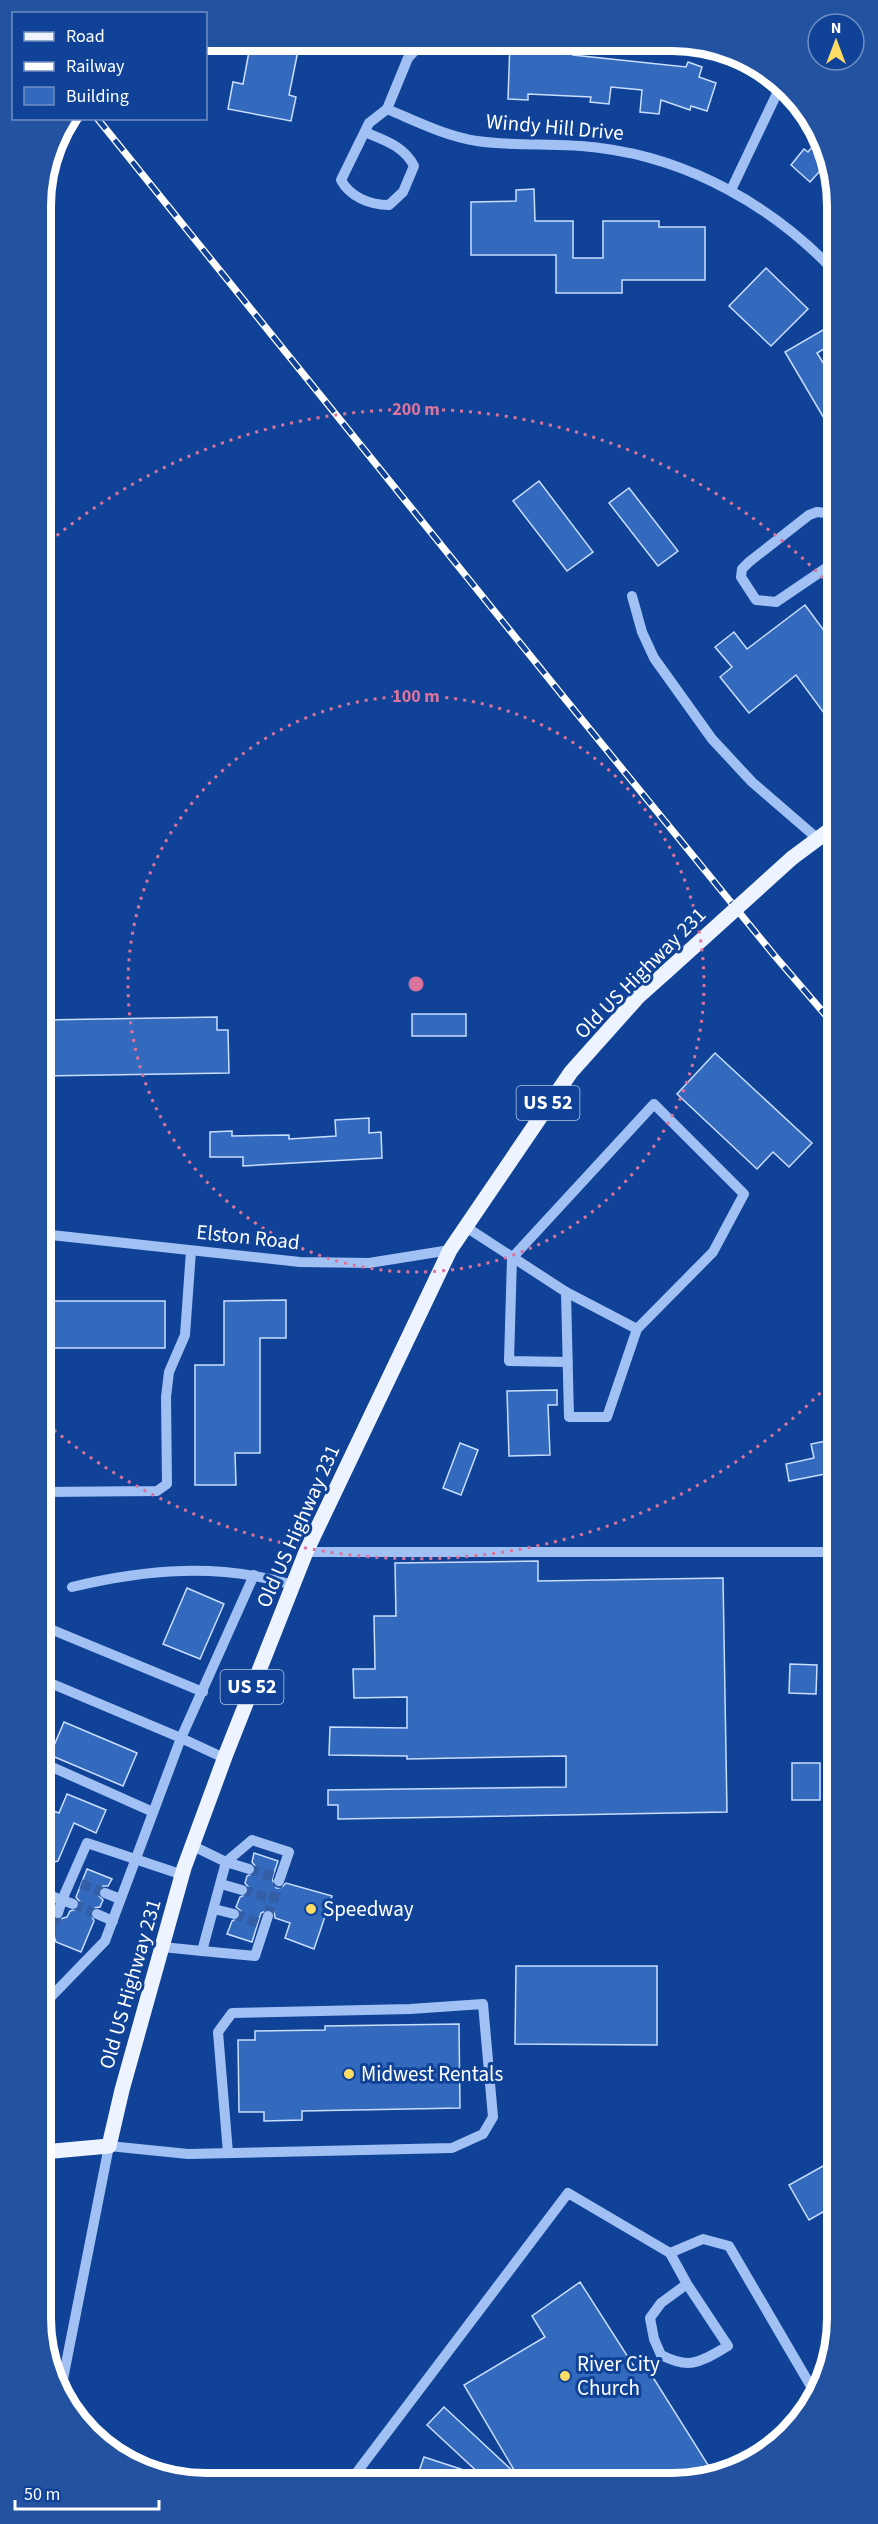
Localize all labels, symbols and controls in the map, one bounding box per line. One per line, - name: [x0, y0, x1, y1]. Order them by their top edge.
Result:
- legend: [12, 12, 207, 120]
- north arrow: [806, 12, 866, 72]
- text: N: [831, 17, 841, 39]
- text: Road: [66, 24, 105, 49]
- text: Railway: [66, 54, 125, 79]
- text: Building: [66, 84, 129, 109]
- street label: Windy Hill Drive: [485, 106, 625, 148]
- text: 200 m: [392, 397, 440, 422]
- text: 100 m: [392, 684, 440, 709]
- street label: Old US Highway 231: [567, 900, 713, 1046]
- centre of rings: [406, 974, 426, 994]
- road number: US 52: [516, 1086, 580, 1120]
- street label: Elston Road: [195, 1217, 301, 1257]
- street label: Old US Highway 231: [249, 1440, 347, 1612]
- road number: US 52: [220, 1670, 284, 1704]
- place label: Speedway: [323, 1894, 414, 1924]
- street label: Old US Highway 231: [91, 1895, 169, 2073]
- marker: Speedway: [304, 1902, 318, 1916]
- place label: Midwest Rentals: [361, 2059, 503, 2089]
- marker: Midwest Rentals: [342, 2067, 356, 2081]
- place label: River City Church: [577, 2349, 660, 2403]
- marker: River City Church: [558, 2369, 572, 2383]
- scale bar: [15, 2473, 159, 2511]
- text: 50 m: [24, 2482, 60, 2507]

